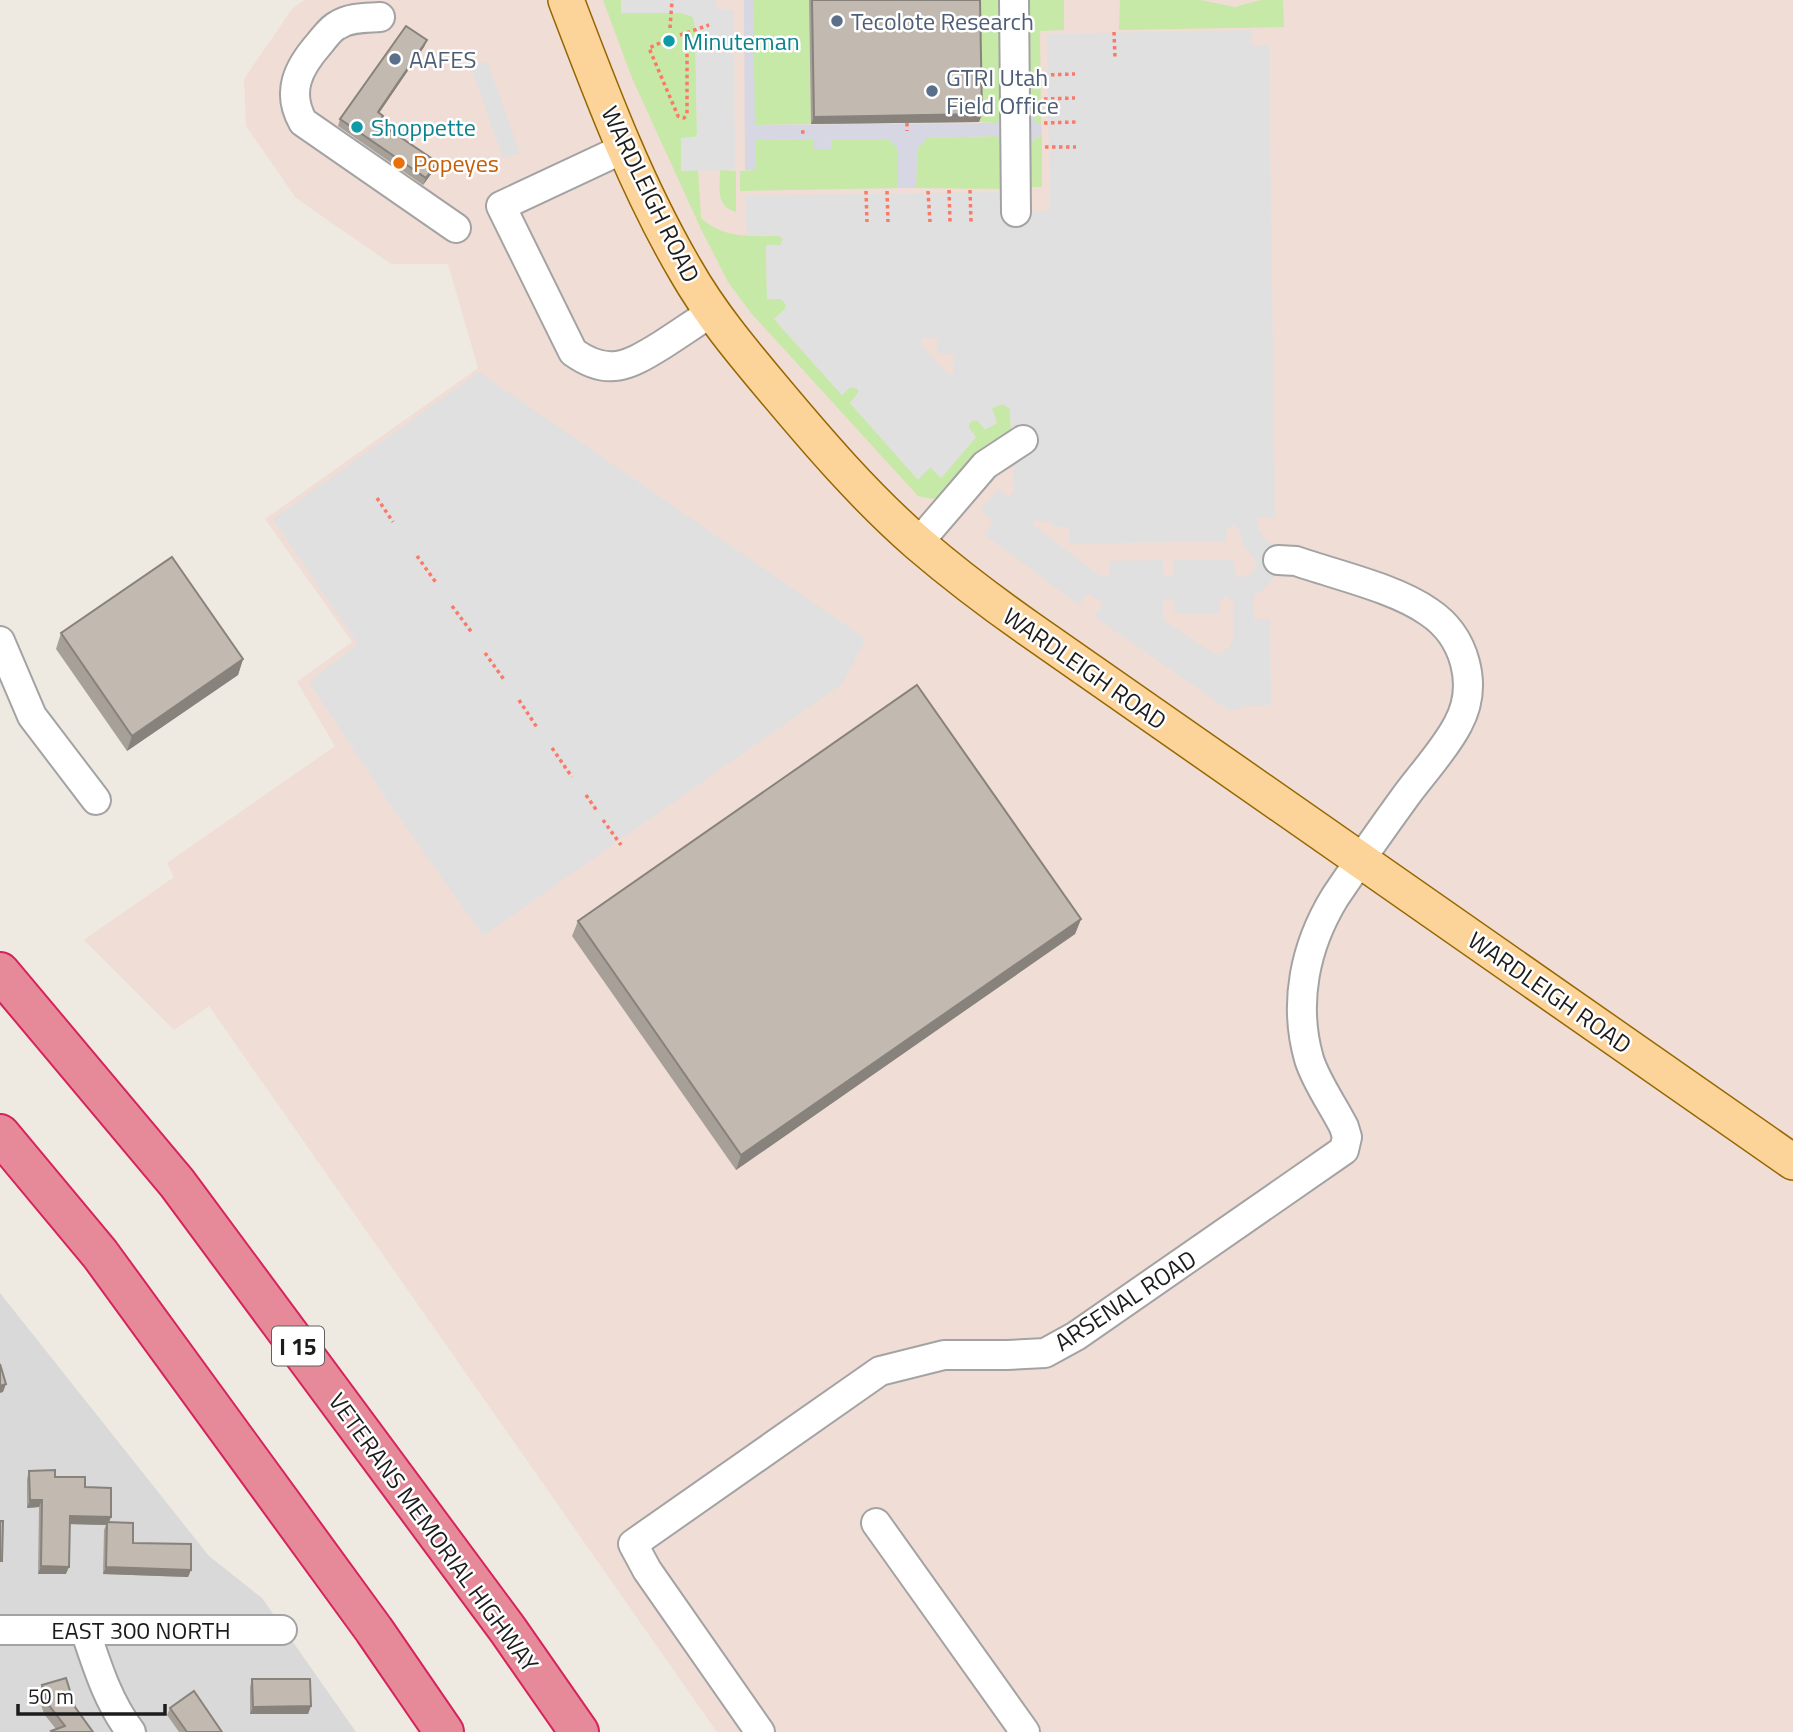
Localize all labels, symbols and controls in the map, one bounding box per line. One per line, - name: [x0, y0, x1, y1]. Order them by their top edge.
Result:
- place label: Tecolote Research: [851, 3, 1034, 39]
- marker: Tecolote Research: [829, 13, 845, 29]
- place label: Minuteman: [683, 23, 800, 59]
- marker: Minuteman: [661, 33, 677, 49]
- place label: AAFES: [409, 41, 476, 77]
- marker: AAFES: [387, 51, 403, 67]
- place label: GTRI Utah Field Office: [946, 59, 1059, 123]
- marker: GTRI Utah Field Office: [924, 83, 940, 99]
- street label: WARDLEIGH ROAD: [593, 100, 709, 288]
- place label: Shoppette: [371, 109, 476, 145]
- marker: Shoppette: [349, 119, 365, 135]
- place label: Popeyes: [413, 145, 499, 181]
- marker: Popeyes: [391, 155, 407, 171]
- street label: WARDLEIGH ROAD: [996, 598, 1174, 738]
- street label: WARDLEIGH ROAD: [1461, 922, 1639, 1062]
- street label: ARSENAL ROAD: [1047, 1241, 1203, 1359]
- road number: I 15: [272, 1326, 324, 1366]
- street label: VETERANS MEMORIAL HIGHWAY: [320, 1385, 548, 1679]
- street label: EAST 300 NORTH: [51, 1612, 231, 1648]
- scale bar: [18, 1672, 164, 1716]
- text: 50 m: [28, 1680, 74, 1712]

